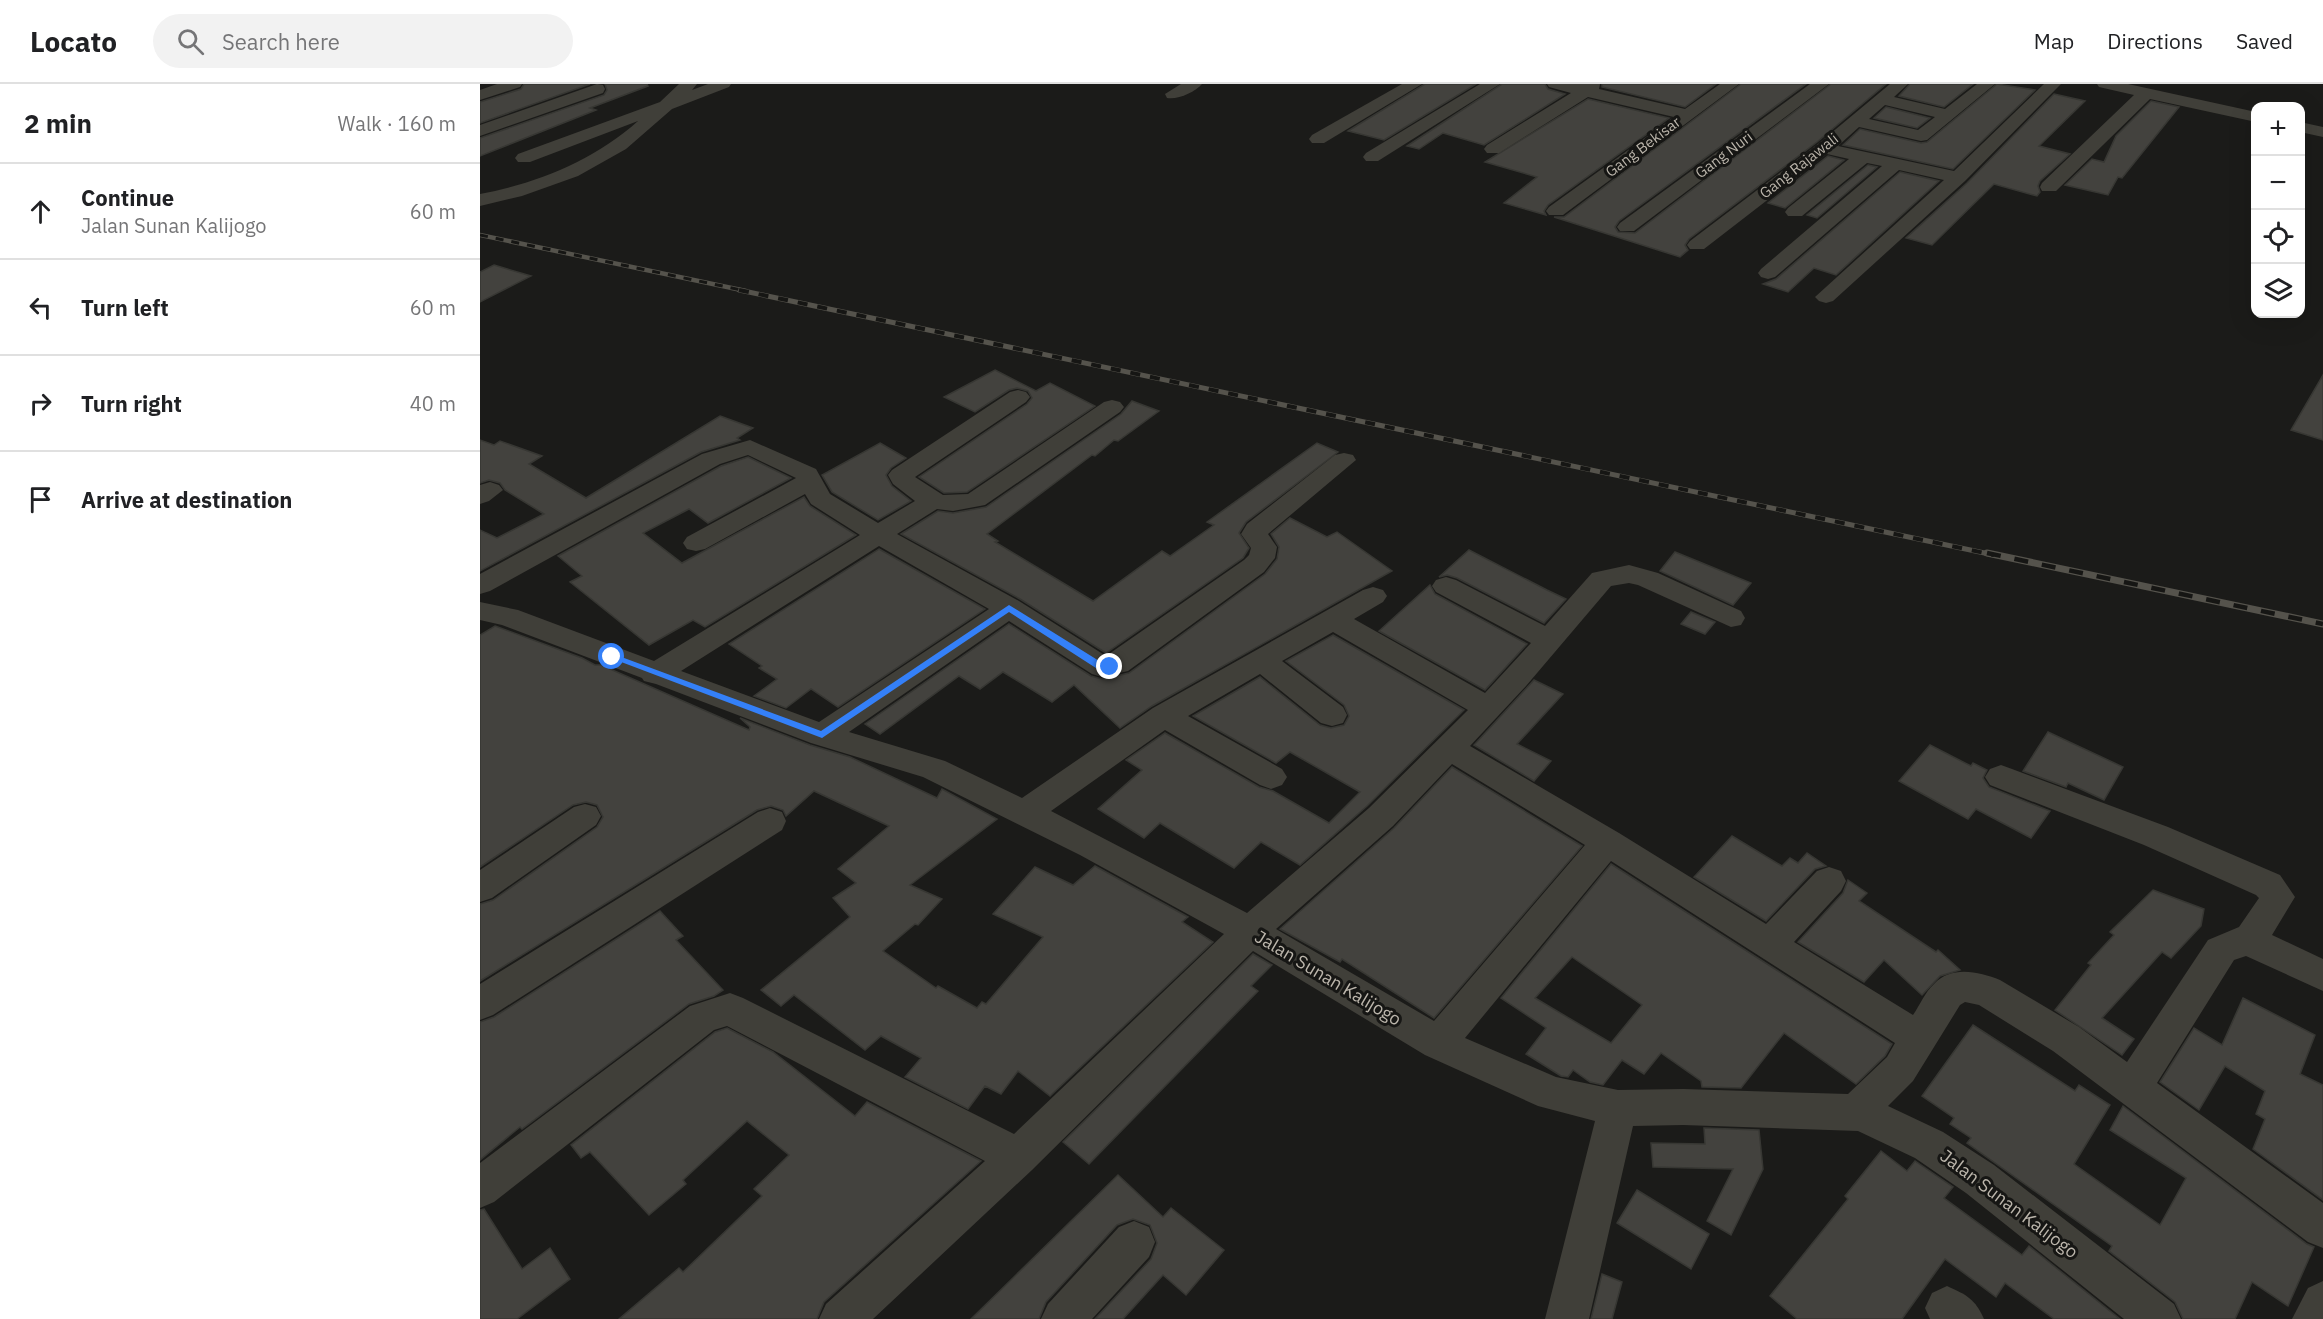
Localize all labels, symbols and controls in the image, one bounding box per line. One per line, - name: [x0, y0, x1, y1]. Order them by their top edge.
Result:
- search box: [153, 14, 573, 68]
- text: Locato: [30, 23, 117, 60]
- icon: search: [174, 25, 207, 58]
- text: Search here: [222, 27, 340, 56]
- text: Map: [2034, 27, 2074, 55]
- text: Directions: [2107, 27, 2203, 55]
- text: Saved: [2236, 27, 2293, 55]
- map controls: [2251, 102, 2305, 318]
- button: +: [2251, 102, 2305, 156]
- text: 2 min: [24, 106, 92, 140]
- text: Walk · 160 m: [338, 110, 456, 137]
- street label: Gang Bekisar: [1601, 112, 1684, 181]
- street label: Gang Nuri: [1691, 127, 1756, 182]
- street label: Gang Rajawali: [1755, 129, 1842, 202]
- button: −: [2251, 156, 2305, 210]
- text: Continue: [81, 183, 174, 212]
- icon: ahead: [24, 195, 57, 228]
- text: 60 m: [410, 198, 456, 225]
- button: locate: [2251, 210, 2305, 264]
- text: Jalan Sunan Kalijogo: [81, 212, 267, 239]
- button: layers: [2251, 264, 2305, 318]
- icon: left: [24, 291, 57, 324]
- text: Turn left: [81, 293, 169, 322]
- text: 60 m: [410, 294, 456, 321]
- icon: right: [24, 387, 57, 420]
- text: Turn right: [81, 389, 182, 418]
- text: 40 m: [410, 390, 456, 417]
- icon: arrive: [24, 483, 57, 516]
- text: Arrive at destination: [81, 485, 292, 514]
- route start: [598, 643, 624, 669]
- route end: [1096, 653, 1122, 679]
- street label: Jalan Sunan Kalijogo: [1251, 925, 1406, 1030]
- street label: Jalan Sunan Kalijogo: [1936, 1144, 2083, 1263]

